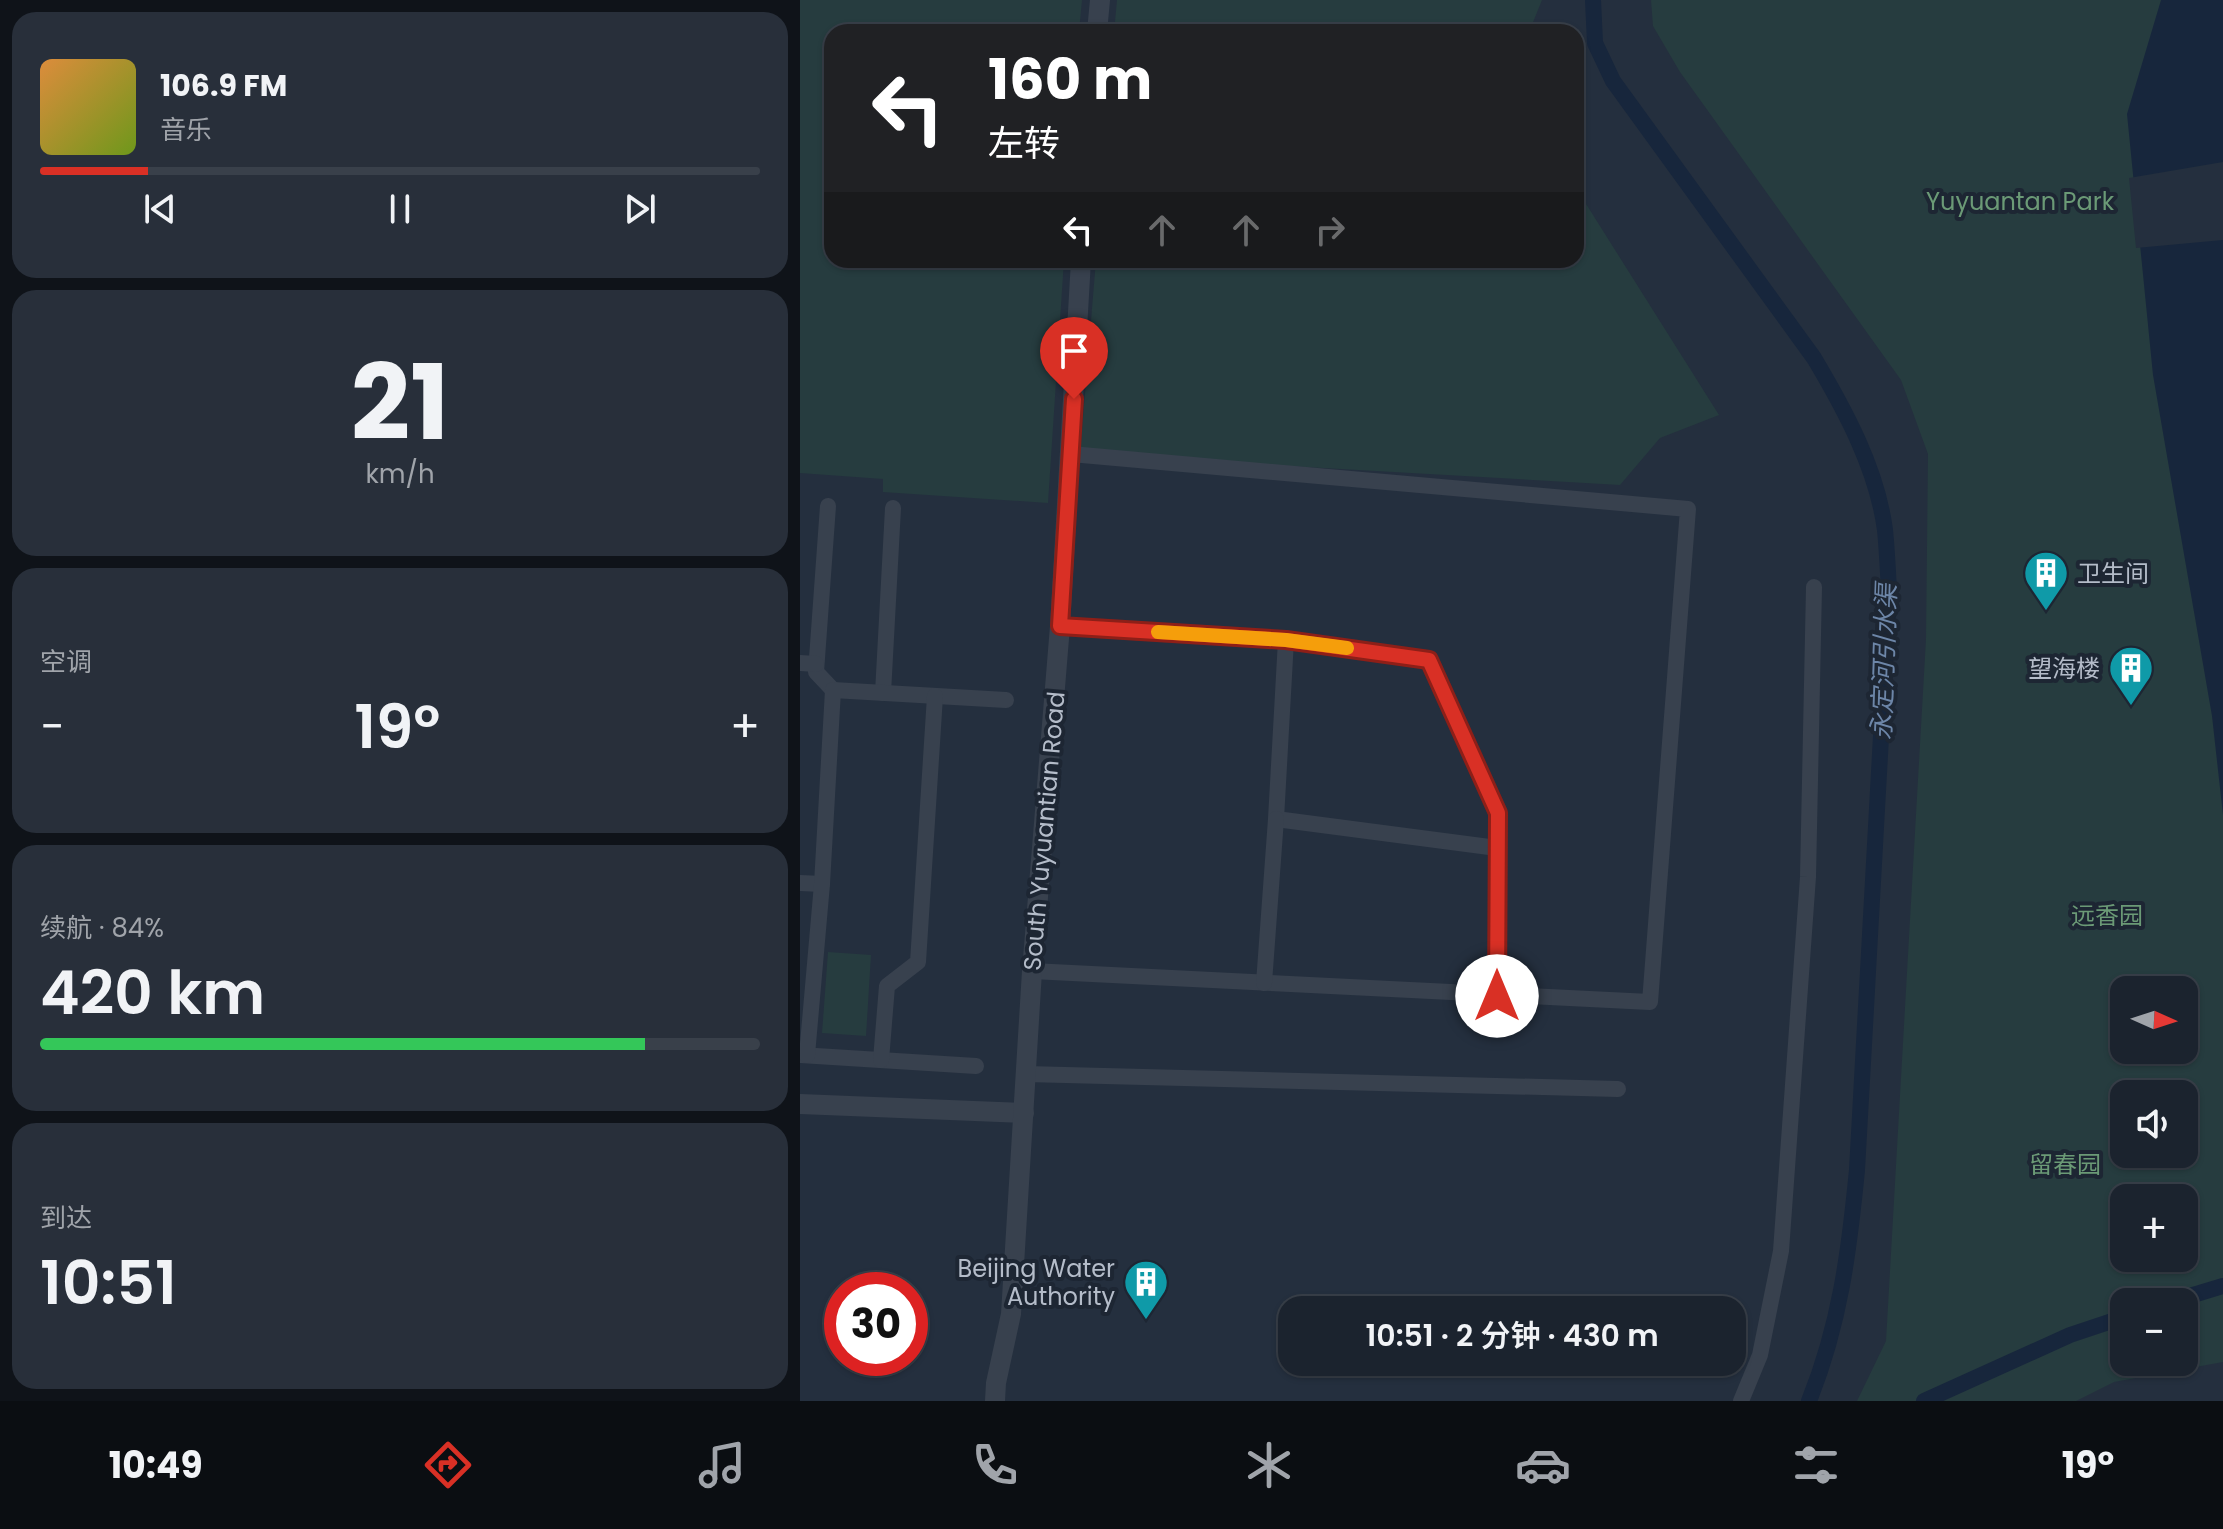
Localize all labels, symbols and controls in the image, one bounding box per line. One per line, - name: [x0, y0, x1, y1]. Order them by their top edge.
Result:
- text: 160 m: [988, 40, 1152, 119]
- icon: left: [856, 56, 960, 160]
- text: 106.9 FM: [160, 64, 287, 107]
- text: 音乐: [160, 112, 212, 148]
- text: 左转: [988, 118, 1060, 169]
- park label: Yuyuantan Park: [1926, 185, 2115, 218]
- icon: previous: [138, 187, 182, 231]
- icon: pause: [378, 187, 422, 231]
- icon: next: [618, 187, 662, 231]
- icon: left: [1056, 208, 1100, 252]
- icon: ahead: [1140, 208, 1184, 252]
- icon: ahead: [1224, 208, 1268, 252]
- icon: right: [1308, 208, 1352, 252]
- pin: [1040, 317, 1108, 399]
- icon: arrive: [1052, 329, 1096, 373]
- text: 21: [351, 330, 449, 475]
- text: km/h: [365, 456, 435, 492]
- building icon: 卫生间: [2022, 549, 2070, 612]
- place label: 卫生间: [2077, 557, 2149, 590]
- water label: 永定河引水渠: [1863, 579, 1905, 741]
- text: 空调: [40, 644, 92, 680]
- building icon: 望海楼: [2107, 644, 2155, 707]
- place label: 望海楼: [2028, 652, 2100, 685]
- text: 19°: [354, 685, 440, 769]
- street label: South Yuyuantian Road: [1015, 690, 1073, 972]
- text: −: [40, 696, 64, 757]
- text: +: [730, 696, 760, 757]
- park label: 远香园: [2071, 899, 2143, 932]
- text: 续航 · 84%: [40, 910, 164, 946]
- text: 420 km: [40, 951, 265, 1035]
- position arrow: [1455, 954, 1539, 1038]
- north arrow: [2110, 976, 2198, 1064]
- map controls: [2110, 976, 2198, 1376]
- button: sound: [2110, 1080, 2198, 1168]
- park label: 留春园: [2029, 1148, 2101, 1181]
- button: +: [2110, 1184, 2198, 1272]
- text: 到达: [40, 1200, 92, 1236]
- text: 10:51: [40, 1241, 177, 1325]
- place label: Beijing Water Authority: [957, 1252, 1115, 1313]
- building icon: Beijing Water Authority: [1122, 1258, 1170, 1321]
- speed limit sign: 30: [824, 1272, 928, 1376]
- button: −: [2110, 1288, 2198, 1376]
- text: 10:51 · 2 分钟 · 430 m: [1365, 1314, 1659, 1357]
- icon: directions: [420, 1437, 476, 1493]
- icon: music: [694, 1437, 750, 1493]
- icon: phone: [967, 1437, 1023, 1493]
- icon: climate: [1241, 1437, 1297, 1493]
- icon: car: [1515, 1437, 1571, 1493]
- icon: filters: [1788, 1437, 1844, 1493]
- text: 10:49: [109, 1440, 203, 1491]
- text: 19°: [2062, 1440, 2114, 1491]

